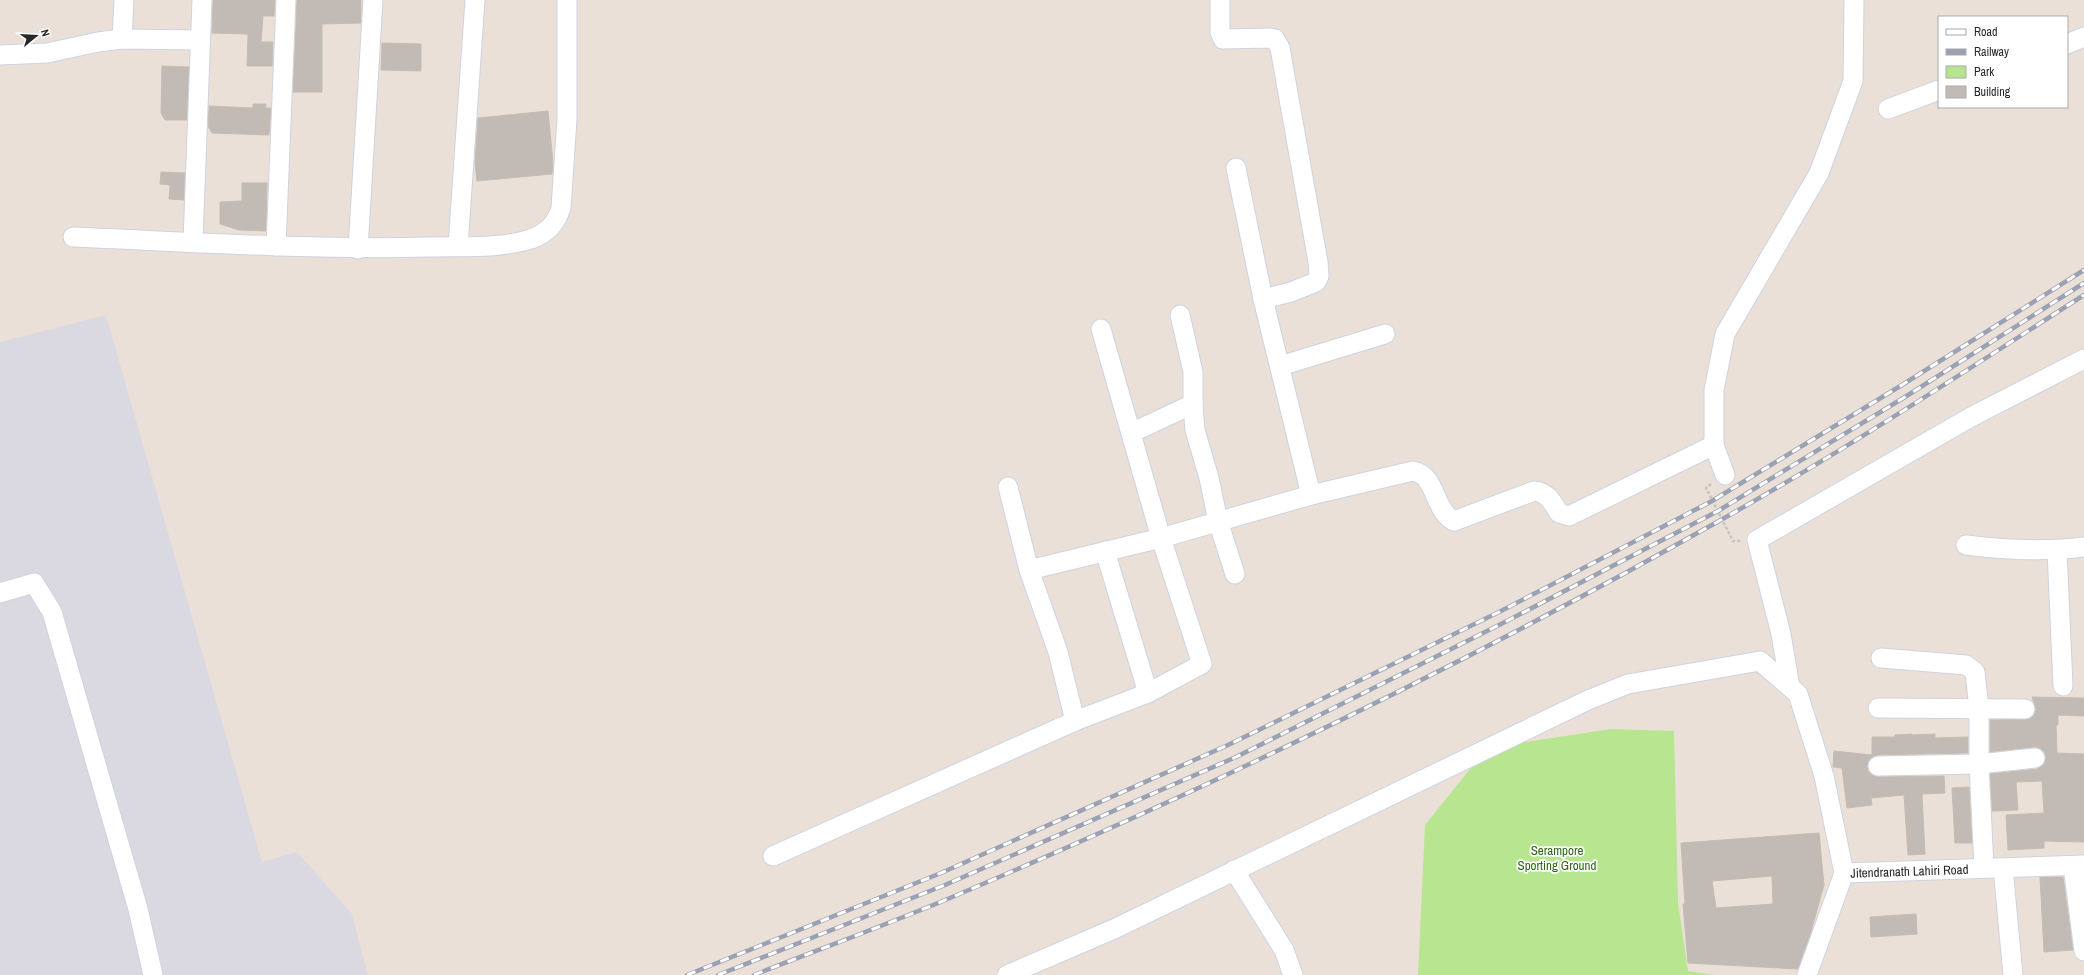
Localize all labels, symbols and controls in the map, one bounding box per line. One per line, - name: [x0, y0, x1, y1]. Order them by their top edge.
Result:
- north arrow: [16, 16, 56, 56]
- legend: [1938, 16, 2068, 108]
- text: Road: [1974, 24, 1998, 40]
- text: N: [38, 28, 53, 38]
- text: Railway: [1974, 44, 2009, 60]
- text: Park: [1974, 64, 1994, 80]
- text: Building: [1974, 84, 2011, 100]
- park label: Serampore Sporting Ground: [1518, 842, 1596, 874]
- street label: Jitendranath Lahiri Road: [1850, 861, 1969, 882]

